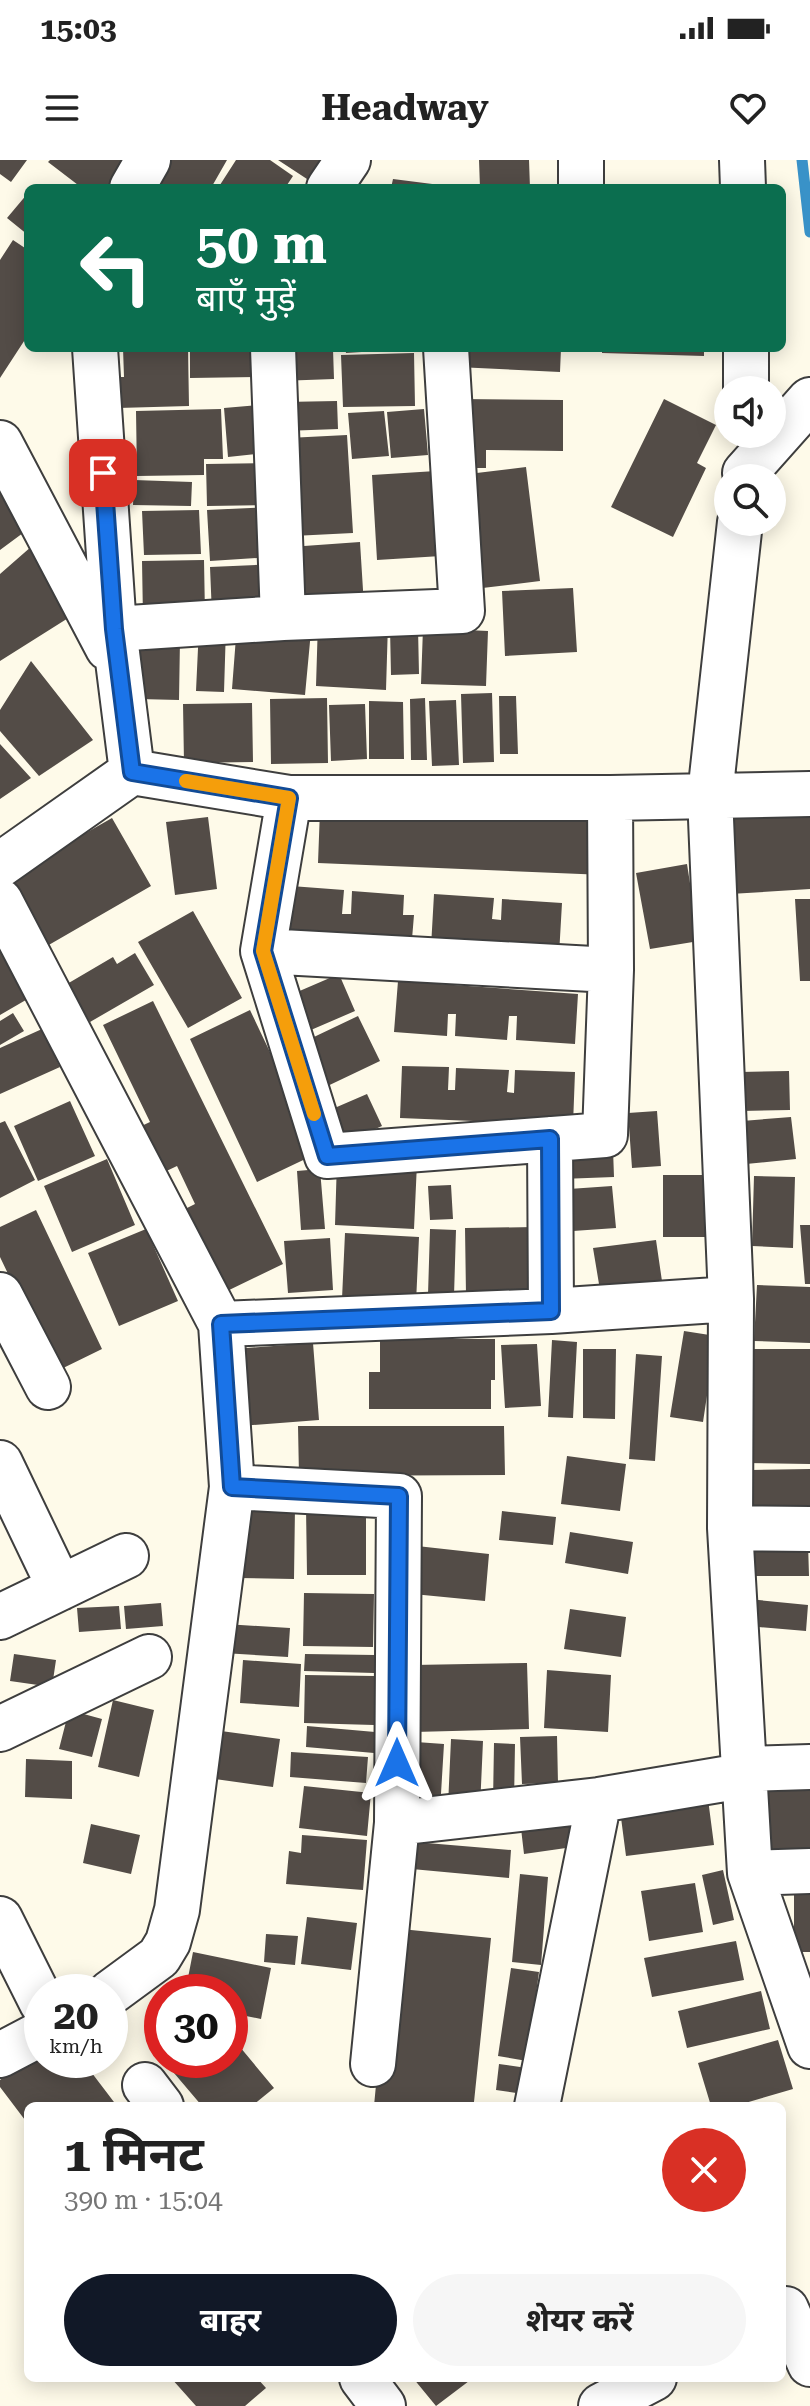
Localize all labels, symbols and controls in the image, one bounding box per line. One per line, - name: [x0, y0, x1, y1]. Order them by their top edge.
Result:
- text: 15:03: [40, 11, 117, 46]
- icon: menu: [40, 86, 84, 130]
- icon: heart: [726, 86, 770, 130]
- text: Headway: [321, 87, 489, 129]
- text: 50 m: [196, 211, 327, 277]
- icon: left: [64, 216, 168, 320]
- text: बाएँ मुड़ें: [196, 278, 296, 320]
- map controls: [714, 376, 786, 536]
- button: sound: [714, 376, 786, 448]
- pin: [69, 439, 137, 507]
- icon: arrive: [81, 451, 125, 495]
- button: search: [714, 464, 786, 536]
- position arrow: [355, 1721, 439, 1805]
- speed limit sign: 30: [144, 1974, 248, 2078]
- text: 20: [54, 1992, 98, 2039]
- text: km/h: [49, 2034, 103, 2058]
- text: 1 मिनट: [64, 2127, 204, 2183]
- button: close: [662, 2128, 746, 2212]
- text: 390 m · 15:04: [64, 2185, 223, 2215]
- button: बाहर: [64, 2274, 397, 2366]
- button: शेयर करें: [413, 2274, 746, 2366]

